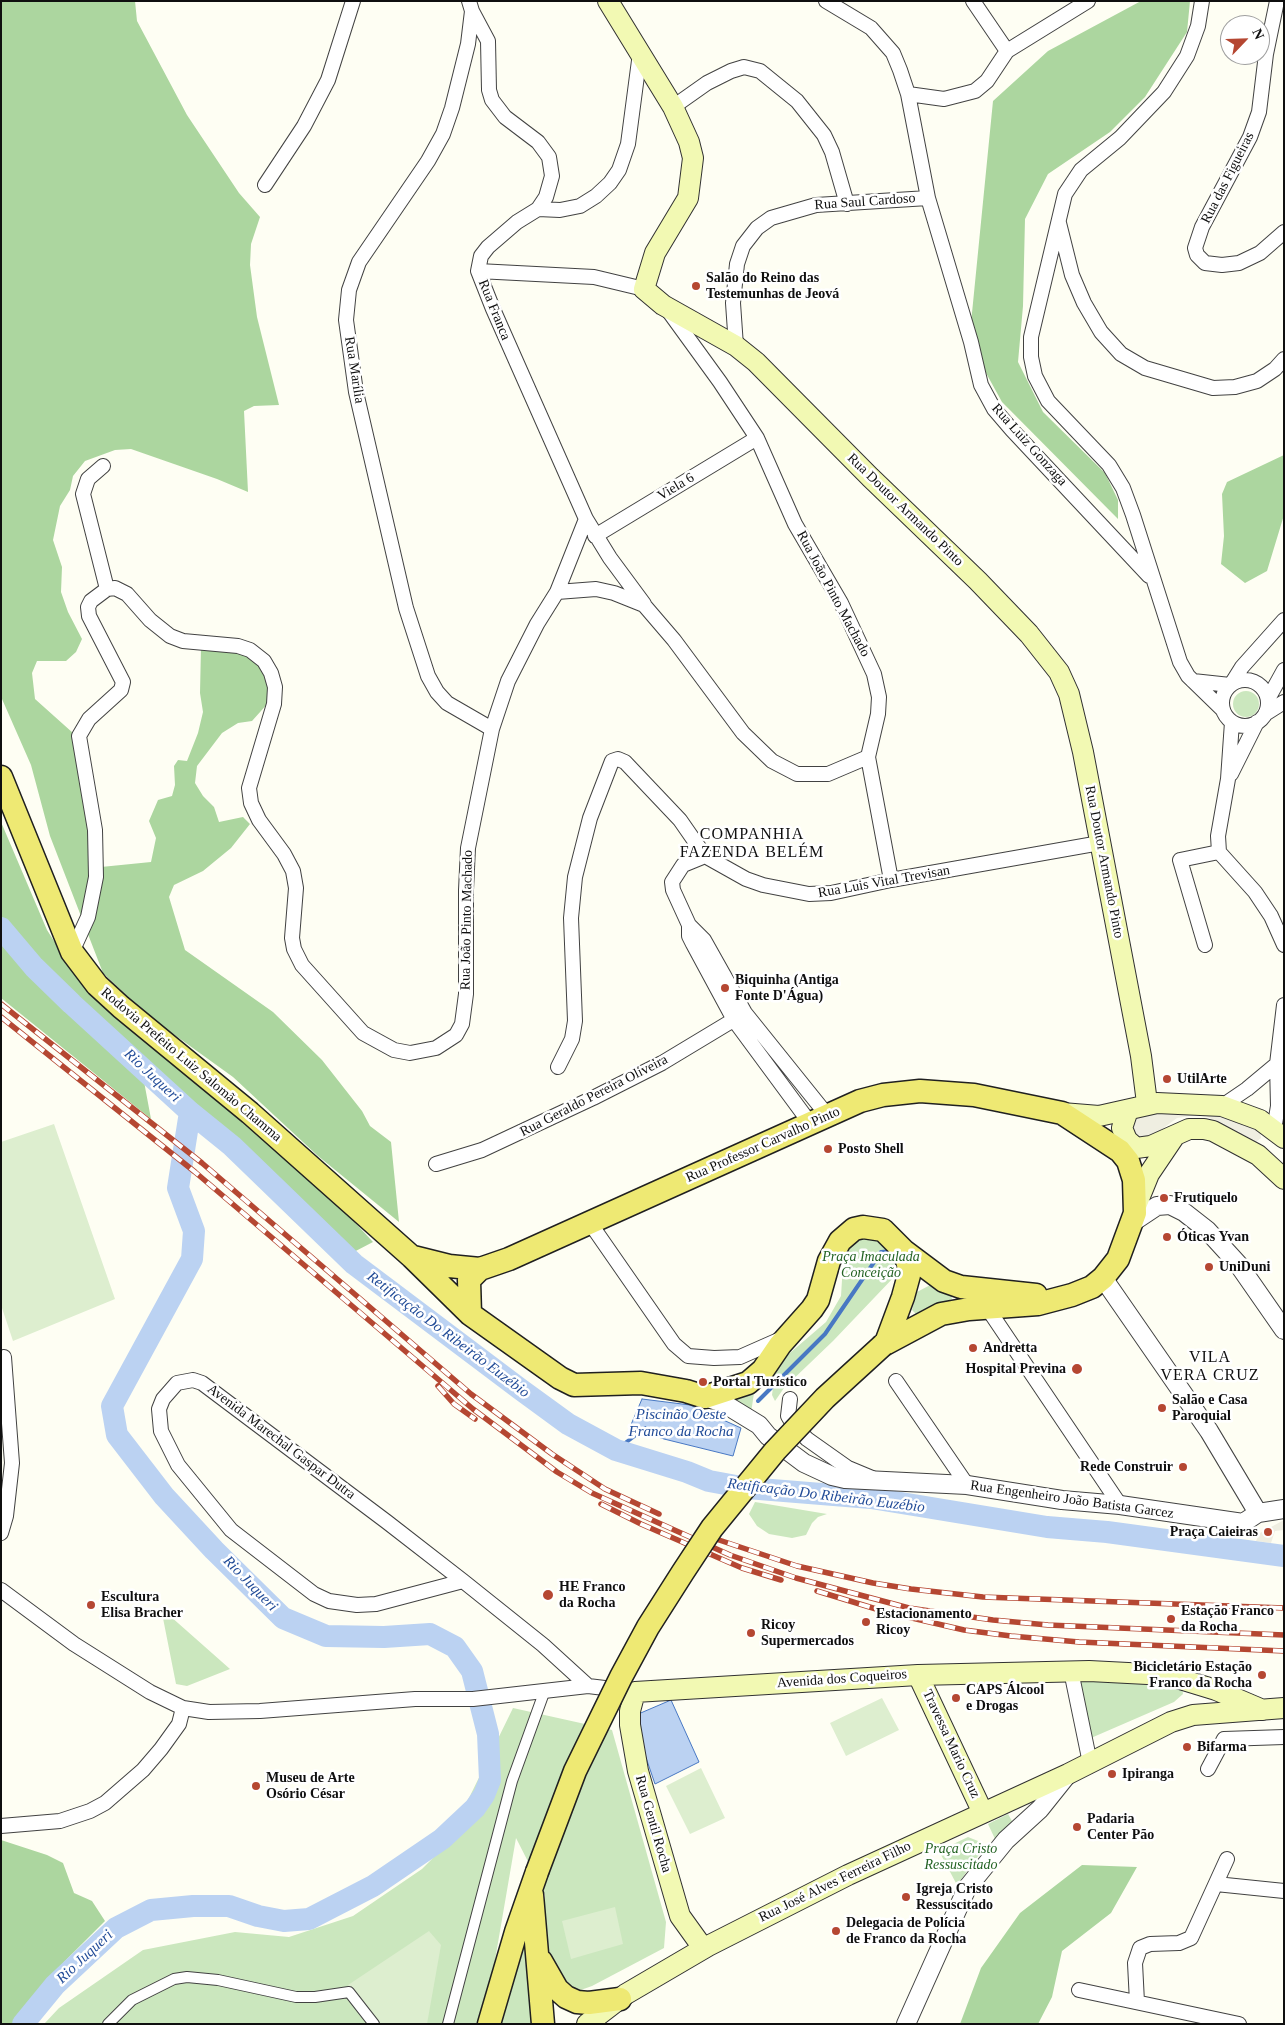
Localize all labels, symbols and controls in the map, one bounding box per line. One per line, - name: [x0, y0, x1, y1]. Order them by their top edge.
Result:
- north arrow: [1220, 15, 1270, 65]
- text: N: [1249, 26, 1267, 42]
- street label: Rua das Figueiras: [1198, 129, 1258, 227]
- street label: Rua Saul Cardoso: [814, 190, 916, 214]
- place label: Salão do Reino das Testemunhas de Jeová: [706, 270, 839, 302]
- street label: Rua Franca: [474, 277, 514, 343]
- marker: Salão do Reino das Testemunhas de Jeová: [690, 280, 702, 292]
- street label: Rua Marília: [340, 335, 368, 405]
- street label: Rua Luiz Gonzaga: [988, 400, 1070, 490]
- street label: Rua Doutor Armando Pinto: [843, 450, 967, 570]
- street label: Viela 6: [655, 470, 697, 504]
- street label: Rua João Pinto Machado: [793, 528, 873, 660]
- street label: Rua Doutor Armando Pinto: [1081, 784, 1127, 940]
- district label: COMPANHIA FAZENDA BELÉM: [678, 825, 826, 863]
- street label: Rua João Pinto Machado: [457, 850, 477, 990]
- street label: Rua Luis Vital Trevisan: [817, 862, 951, 902]
- place label: Biquinha (Antiga Fonte D'Água): [735, 972, 839, 1004]
- marker: Biquinha (Antiga Fonte D'Água): [719, 982, 731, 994]
- street label: Rodovia Prefeito Luiz Salomão Chamma: [97, 984, 285, 1146]
- water label: Rio Juqueri: [120, 1045, 184, 1107]
- street label: Rua Geraldo Pereira Oliveira: [517, 1051, 671, 1141]
- place label: UtilArte: [1177, 1071, 1227, 1087]
- marker: UtilArte: [1161, 1073, 1173, 1085]
- street label: Rua Professor Carvalho Pinto: [683, 1103, 843, 1187]
- place label: Posto Shell: [838, 1141, 904, 1157]
- marker: Posto Shell: [822, 1143, 834, 1155]
- place label: Frutiquelo: [1174, 1190, 1238, 1206]
- marker: Frutiquelo: [1158, 1192, 1170, 1204]
- place label: Óticas Yvan: [1177, 1229, 1249, 1245]
- marker: Óticas Yvan: [1161, 1231, 1173, 1243]
- park label: Praça Imaculada Conceição: [822, 1249, 920, 1282]
- place label: UniDuni: [1219, 1259, 1270, 1275]
- marker: UniDuni: [1203, 1261, 1215, 1273]
- water label: Retificação Do Ribeirão Euzébio: [363, 1268, 533, 1402]
- place label: Andretta: [983, 1340, 1037, 1356]
- marker: Andretta: [967, 1342, 979, 1354]
- district label: VILA VERA CRUZ: [1159, 1348, 1261, 1386]
- place label: Hospital Previna: [966, 1361, 1066, 1377]
- marker: Hospital Previna: [1070, 1362, 1084, 1376]
- place label: Portal Turístico: [713, 1374, 807, 1390]
- marker: Portal Turístico: [697, 1376, 709, 1388]
- street label: Avenida Marechal Gaspar Dutra: [204, 1381, 358, 1503]
- place label: Salão e Casa Paroquial: [1172, 1392, 1247, 1424]
- marker: Salão e Casa Paroquial: [1156, 1402, 1168, 1414]
- water label: Piscinão Oeste Franco da Rocha: [629, 1406, 733, 1441]
- place label: Rede Construir: [1080, 1459, 1173, 1475]
- marker: Rede Construir: [1177, 1461, 1189, 1473]
- water label: Retificação Do Ribeirão Euzébio: [726, 1475, 926, 1517]
- street label: Rua Engenheiro João Batista Garcez: [969, 1477, 1175, 1523]
- place label: Praça Caieiras: [1170, 1524, 1258, 1540]
- marker: Praça Caieiras: [1262, 1526, 1274, 1538]
- water label: Rio Juqueri: [219, 1552, 281, 1616]
- place label: HE Franco da Rocha: [559, 1579, 625, 1611]
- marker: HE Franco da Rocha: [541, 1588, 555, 1602]
- place label: Escultura Elisa Bracher: [101, 1589, 183, 1621]
- marker: Escultura Elisa Bracher: [85, 1599, 97, 1611]
- place label: Estação Franco da Rocha: [1181, 1603, 1274, 1635]
- place label: Estacionamento Ricoy: [876, 1606, 972, 1638]
- marker: Estação Franco da Rocha: [1165, 1613, 1177, 1625]
- marker: Estacionamento Ricoy: [860, 1616, 872, 1628]
- place label: Ricoy Supermercados: [761, 1617, 854, 1650]
- marker: Ricoy Supermercados: [745, 1627, 757, 1639]
- place label: Bicicletário Estação Franco da Rocha: [1133, 1659, 1252, 1691]
- street label: Avenida dos Coqueiros: [776, 1666, 908, 1692]
- marker: Bicicletário Estação Franco da Rocha: [1256, 1669, 1268, 1681]
- place label: CAPS Álcool e Drogas: [966, 1682, 1044, 1714]
- street label: Travessa Mario Cruz: [919, 1687, 983, 1801]
- marker: CAPS Álcool e Drogas: [950, 1692, 962, 1704]
- place label: Bifarma: [1197, 1739, 1247, 1755]
- marker: Bifarma: [1181, 1741, 1193, 1753]
- place label: Ipiranga: [1122, 1766, 1174, 1782]
- marker: Ipiranga: [1106, 1768, 1118, 1780]
- place label: Museu de Arte Osório César: [266, 1770, 355, 1802]
- street label: Rua Gentil Rocha: [631, 1773, 675, 1875]
- marker: Museu de Arte Osório César: [250, 1780, 262, 1792]
- place label: Padaria Center Pão: [1087, 1811, 1154, 1844]
- marker: Padaria Center Pão: [1071, 1821, 1083, 1833]
- street label: Rua José Alves Ferreira Filho: [756, 1838, 914, 1926]
- park label: Praça Cristo Ressuscitado: [924, 1841, 998, 1874]
- place label: Igreja Cristo Ressuscitado: [916, 1881, 993, 1914]
- marker: Igreja Cristo Ressuscitado: [900, 1891, 912, 1903]
- place label: Delegacia de Polícia de Franco da Rocha: [846, 1915, 966, 1948]
- marker: Delegacia de Polícia de Franco da Rocha: [830, 1925, 842, 1937]
- water label: Rio Juqueri: [53, 1926, 117, 1988]

